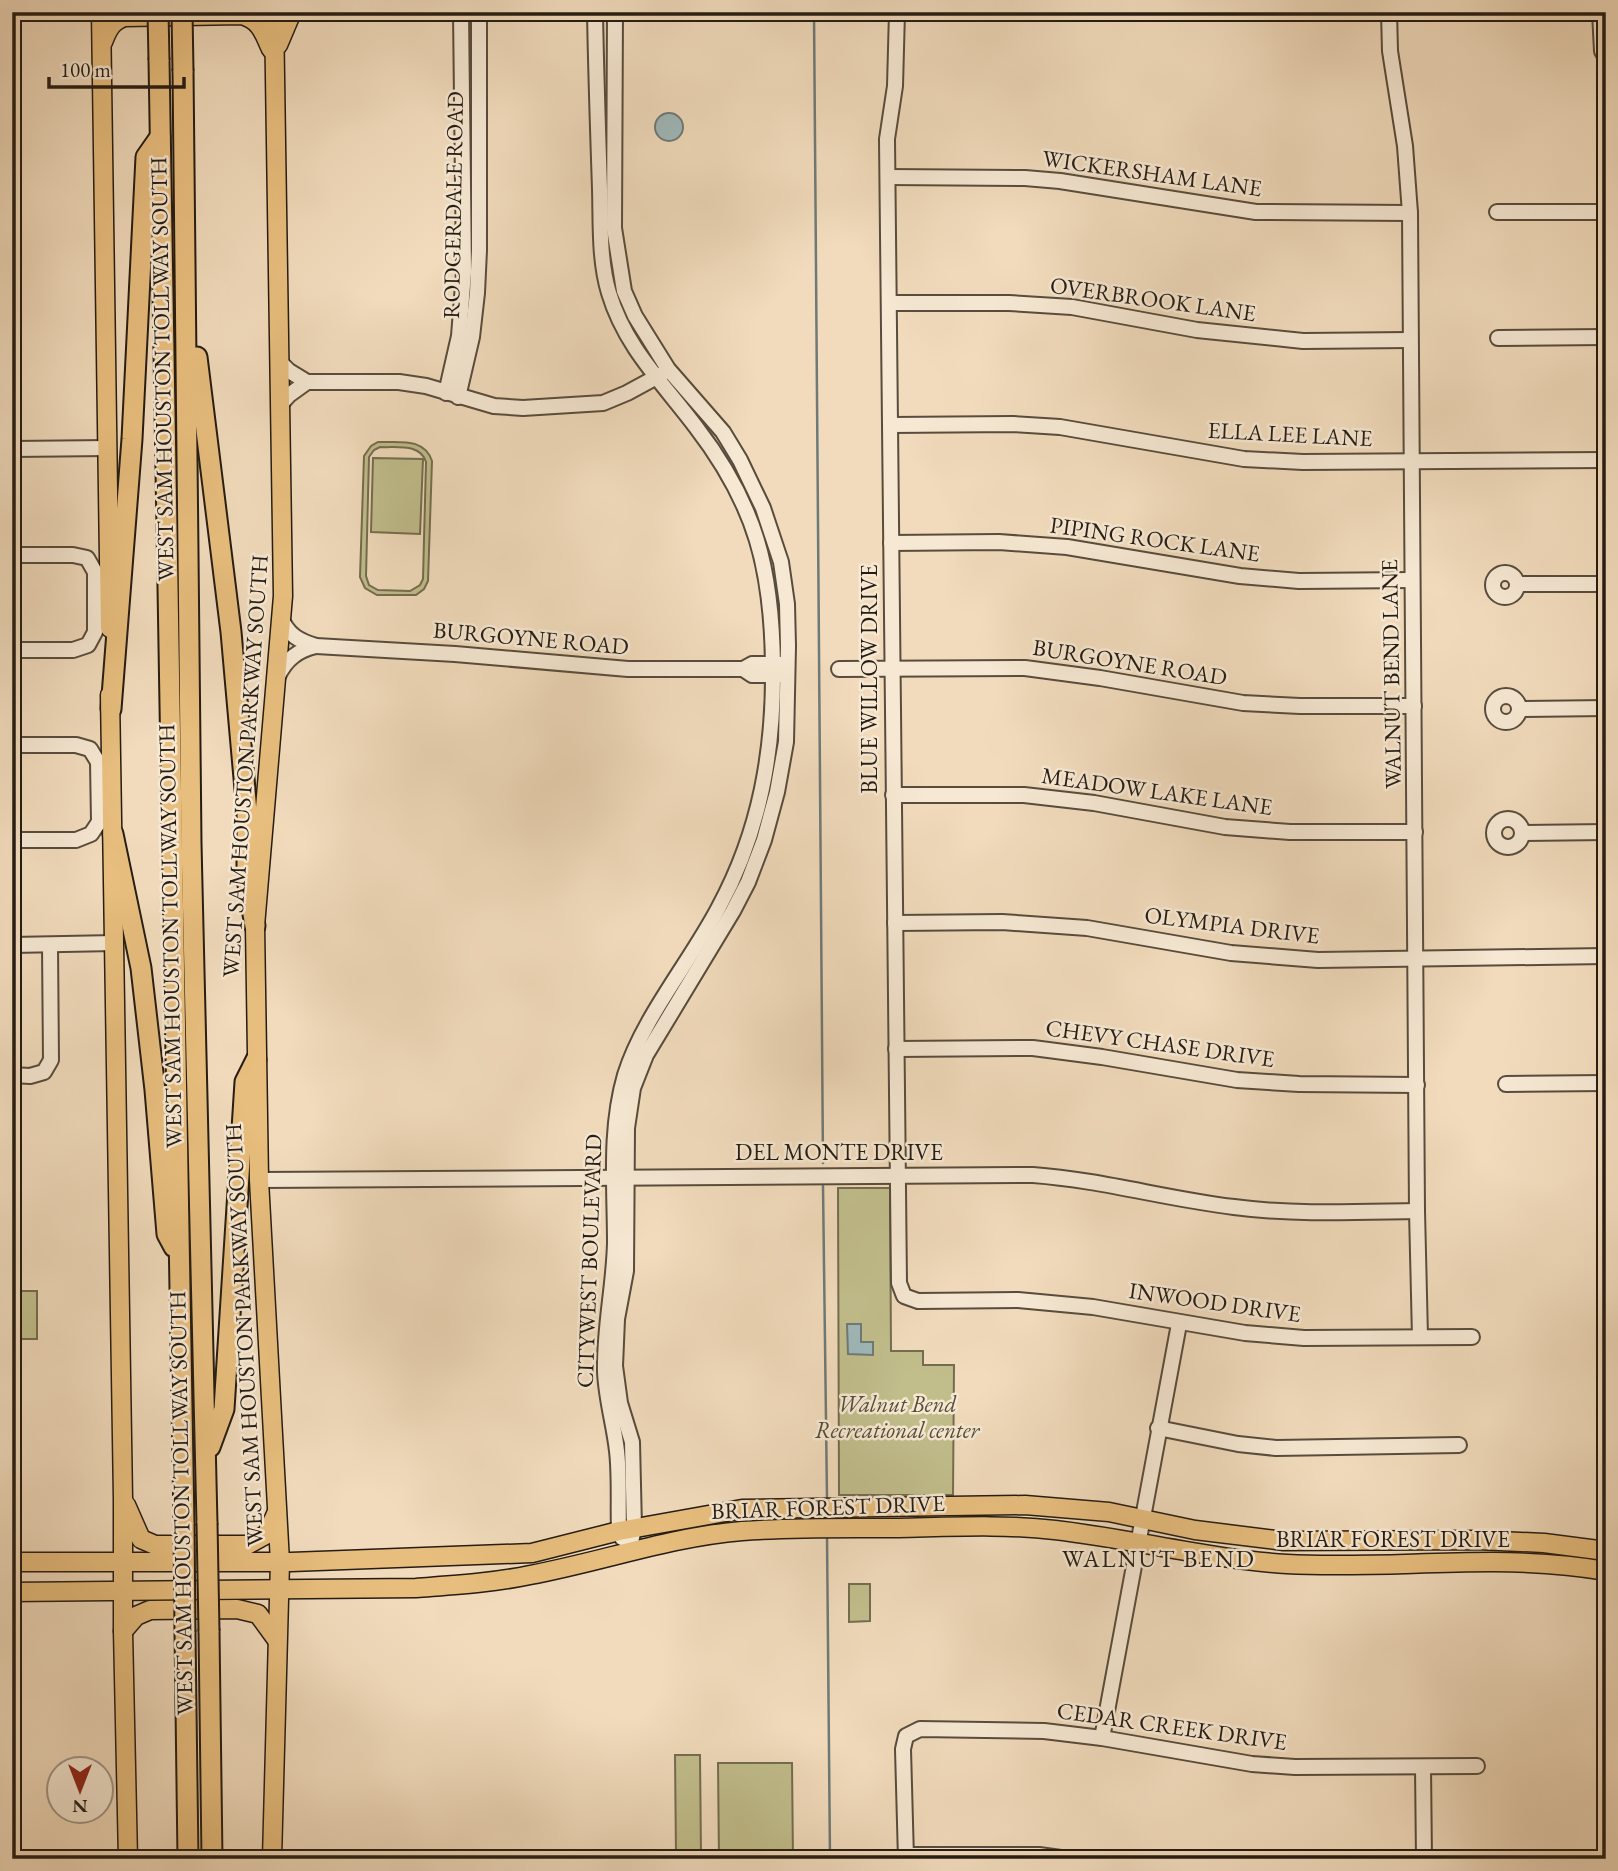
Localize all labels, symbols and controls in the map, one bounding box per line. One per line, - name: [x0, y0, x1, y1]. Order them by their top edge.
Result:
- scale bar: [49, 46, 184, 90]
- text: 100 m: [60, 56, 111, 83]
- street label: RODGERDALE ROAD: [436, 91, 470, 319]
- street label: WICKERSHAM LANE: [1040, 143, 1264, 203]
- street label: WEST SAM HOUSTON TOLLWAY SOUTH: [143, 156, 181, 582]
- street label: OVERBROOK LANE: [1048, 270, 1258, 328]
- street label: ELLA LEE LANE: [1207, 415, 1373, 453]
- street label: PIPING ROCK LANE: [1048, 509, 1262, 569]
- street label: WEST SAM HOUSTON PARKWAY SOUTH: [215, 554, 275, 978]
- street label: WALNUT BEND LANE: [1374, 559, 1408, 789]
- street label: BLUE WILLOW DRIVE: [854, 564, 884, 794]
- street label: BURGOYNE ROAD: [432, 615, 630, 661]
- street label: BURGOYNE ROAD: [1031, 632, 1229, 692]
- street label: WEST SAM HOUSTON TOLLWAY SOUTH: [151, 723, 189, 1149]
- street label: MEADOW LAKE LANE: [1040, 760, 1274, 822]
- street label: OLYMPIA DRIVE: [1143, 899, 1321, 951]
- street label: CHEVY CHASE DRIVE: [1044, 1012, 1276, 1074]
- street label: WEST SAM HOUSTON PARKWAY SOUTH: [218, 1123, 270, 1547]
- street label: CITYWEST BOULEVARD: [570, 1133, 608, 1389]
- street label: DEL MONTE DRIVE: [735, 1137, 943, 1167]
- street label: INWOOD DRIVE: [1127, 1275, 1303, 1329]
- street label: WEST SAM HOUSTON TOLLWAY SOUTH: [162, 1290, 200, 1716]
- park label: Walnut Bend Recreational center: [815, 1389, 981, 1445]
- street label: BRIAR FOREST DRIVE: [711, 1488, 945, 1526]
- street label: BRIAR FOREST DRIVE: [1276, 1524, 1510, 1554]
- district label: WALNUT BEND: [1062, 1543, 1256, 1574]
- street label: CEDAR CREEK DRIVE: [1055, 1695, 1289, 1757]
- north arrow: [46, 1756, 116, 1826]
- text: N: [72, 1794, 88, 1819]

